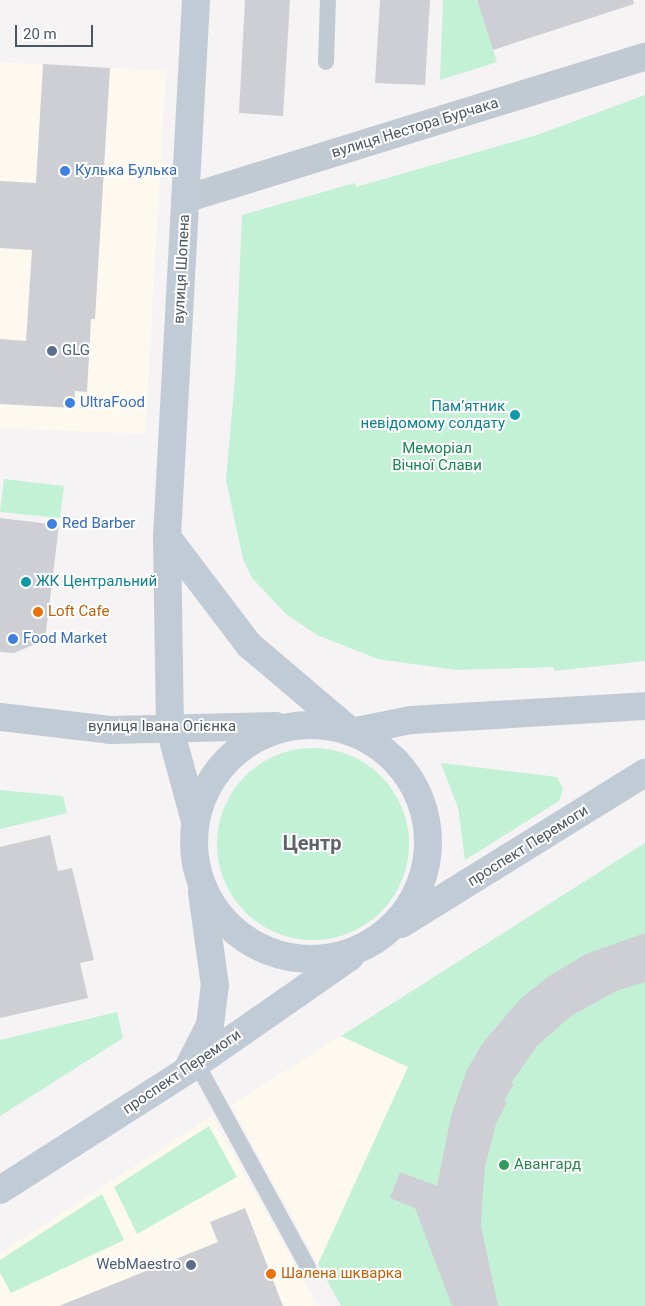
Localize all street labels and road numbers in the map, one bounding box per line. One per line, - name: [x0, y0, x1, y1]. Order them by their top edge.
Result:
- street label: вулиця Нестора Бурчака: [329, 94, 501, 162]
- street label: вулиця Шопена: [170, 214, 194, 324]
- street label: вулиця Івана Огієнка: [88, 718, 236, 736]
- street label: проспект Перемоги: [464, 802, 592, 890]
- street label: проспект Перемоги: [119, 1026, 245, 1118]

